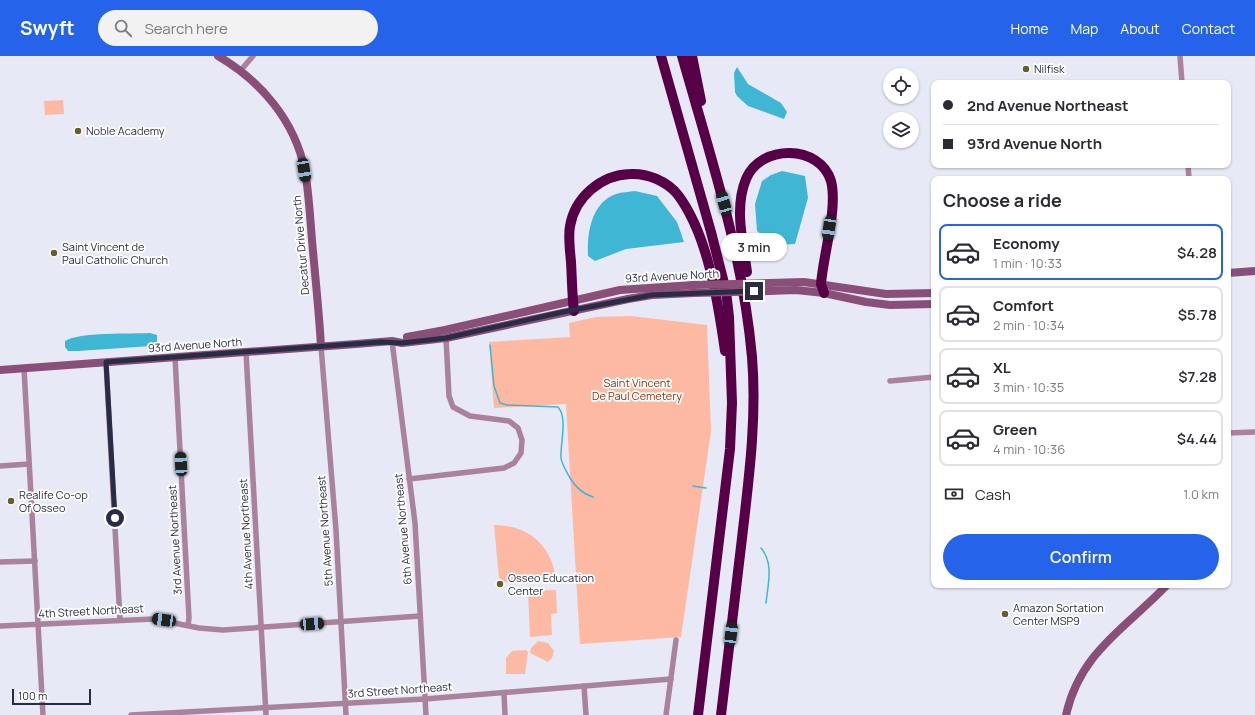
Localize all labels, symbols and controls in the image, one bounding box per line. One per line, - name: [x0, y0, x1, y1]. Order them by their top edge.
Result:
- search box: [98, 10, 378, 46]
- text: Swyft: [20, 15, 74, 41]
- icon: search: [112, 17, 134, 39]
- text: Search here: [144, 18, 228, 39]
- text: Home: [1011, 19, 1048, 38]
- text: Map: [1070, 19, 1098, 38]
- text: About: [1120, 19, 1160, 38]
- text: Contact: [1182, 19, 1235, 38]
- place label: Nilfisk: [1034, 61, 1065, 76]
- marker: Nilfisk: [1021, 64, 1031, 74]
- map controls: [883, 68, 919, 148]
- button: locate: [883, 68, 919, 104]
- text: 2nd Avenue Northeast: [967, 95, 1129, 116]
- button: layers: [883, 112, 919, 148]
- place label: Noble Academy: [86, 123, 165, 138]
- marker: Noble Academy: [73, 126, 83, 136]
- text: 93rd Avenue North: [967, 133, 1102, 154]
- car: [296, 157, 312, 183]
- text: Choose a ride: [943, 188, 1062, 212]
- car: [715, 190, 733, 216]
- street label: Decatur Drive North: [289, 195, 312, 295]
- car: [821, 215, 837, 241]
- callout: 3 min: [721, 233, 787, 261]
- text: Economy: [993, 233, 1060, 254]
- icon: car: [945, 234, 981, 270]
- text: 3 min: [738, 238, 770, 256]
- place label: Saint Vincent de Paul Catholic Church: [62, 239, 168, 267]
- text: $4.28: [1177, 242, 1217, 263]
- marker: Saint Vincent de Paul Catholic Church: [49, 248, 59, 258]
- text: 1 min · 10:33: [993, 254, 1062, 272]
- street label: 93rd Avenue North: [624, 266, 719, 285]
- route end: [745, 282, 763, 300]
- text: Comfort: [993, 295, 1054, 316]
- icon: car: [945, 296, 981, 332]
- text: $5.78: [1178, 304, 1217, 325]
- text: 2 min · 10:34: [993, 316, 1065, 334]
- street label: 93rd Avenue North: [147, 334, 243, 355]
- text: XL: [993, 357, 1011, 378]
- icon: car: [945, 358, 981, 394]
- text: $7.28: [1178, 366, 1217, 387]
- park label: Saint Vincent De Paul Cemetery: [592, 375, 682, 403]
- text: 3 min · 10:35: [993, 378, 1064, 396]
- text: Green: [993, 419, 1037, 440]
- icon: car: [945, 420, 981, 456]
- text: $4.44: [1177, 428, 1217, 449]
- text: 4 min · 10:36: [993, 440, 1065, 458]
- car: [174, 452, 188, 476]
- street label: 6th Avenue Northeast: [390, 473, 415, 585]
- street label: 5th Avenue Northeast: [313, 475, 336, 587]
- street label: 4th Avenue Northeast: [235, 478, 256, 590]
- icon: cash: [943, 483, 965, 505]
- text: Cash: [975, 484, 1011, 505]
- street label: 3rd Avenue Northeast: [164, 485, 185, 595]
- text: 1.0 km: [1183, 485, 1219, 503]
- place label: Realife Co-op Of Osseo: [19, 487, 88, 515]
- marker: Realife Co-op Of Osseo: [6, 496, 16, 506]
- route start: [106, 509, 124, 527]
- button: Confirm: [943, 534, 1219, 580]
- place label: Osseo Education Center: [508, 570, 594, 598]
- marker: Osseo Education Center: [495, 579, 505, 589]
- street label: 4th Street Northeast: [38, 600, 144, 621]
- place label: Amazon Sortation Center MSP9: [1013, 600, 1104, 628]
- marker: Amazon Sortation Center MSP9: [1000, 609, 1010, 619]
- car: [151, 612, 177, 628]
- car: [300, 617, 324, 631]
- car: [724, 621, 738, 647]
- street label: 3rd Street Northeast: [347, 678, 453, 701]
- scale bar: [12, 687, 91, 706]
- text: 100 m: [18, 688, 47, 703]

